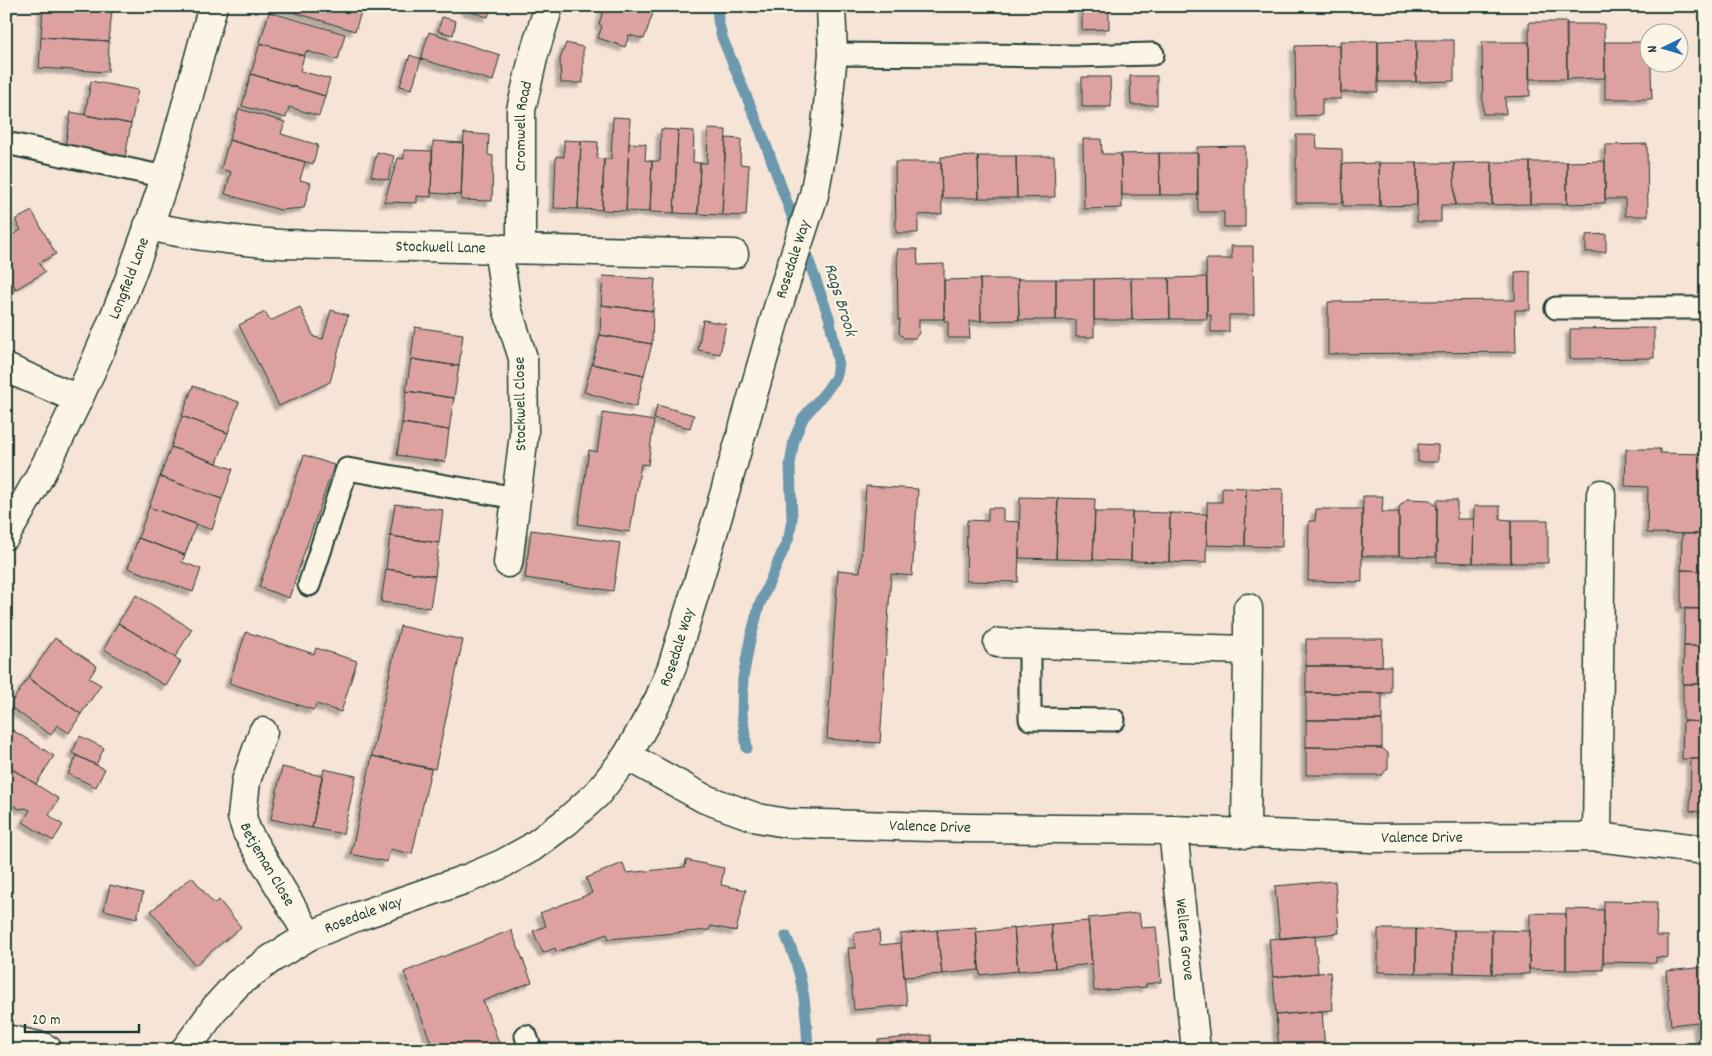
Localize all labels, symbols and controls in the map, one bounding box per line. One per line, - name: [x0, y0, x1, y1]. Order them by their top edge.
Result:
- north arrow: [1640, 22, 1690, 72]
- text: N: [1643, 45, 1663, 53]
- street label: Cromwell Road: [510, 79, 539, 171]
- street label: Rosedale Way: [770, 217, 817, 301]
- street label: Longfield Lane: [103, 234, 155, 323]
- street label: Stockwell Lane: [395, 235, 486, 260]
- water label: Rags Brook: [816, 260, 862, 341]
- street label: Stockwell Close: [509, 357, 533, 451]
- street label: Rosedale Way: [654, 605, 701, 690]
- street label: Valence Drive: [889, 814, 971, 840]
- street label: Betjeman Close: [233, 820, 300, 911]
- street label: Valence Drive: [1381, 826, 1463, 849]
- street label: Rosedale Way: [321, 890, 406, 940]
- street label: Wellers Grove: [1169, 897, 1200, 981]
- scale bar: [25, 1001, 139, 1033]
- text: 20 m: [32, 1010, 60, 1032]

